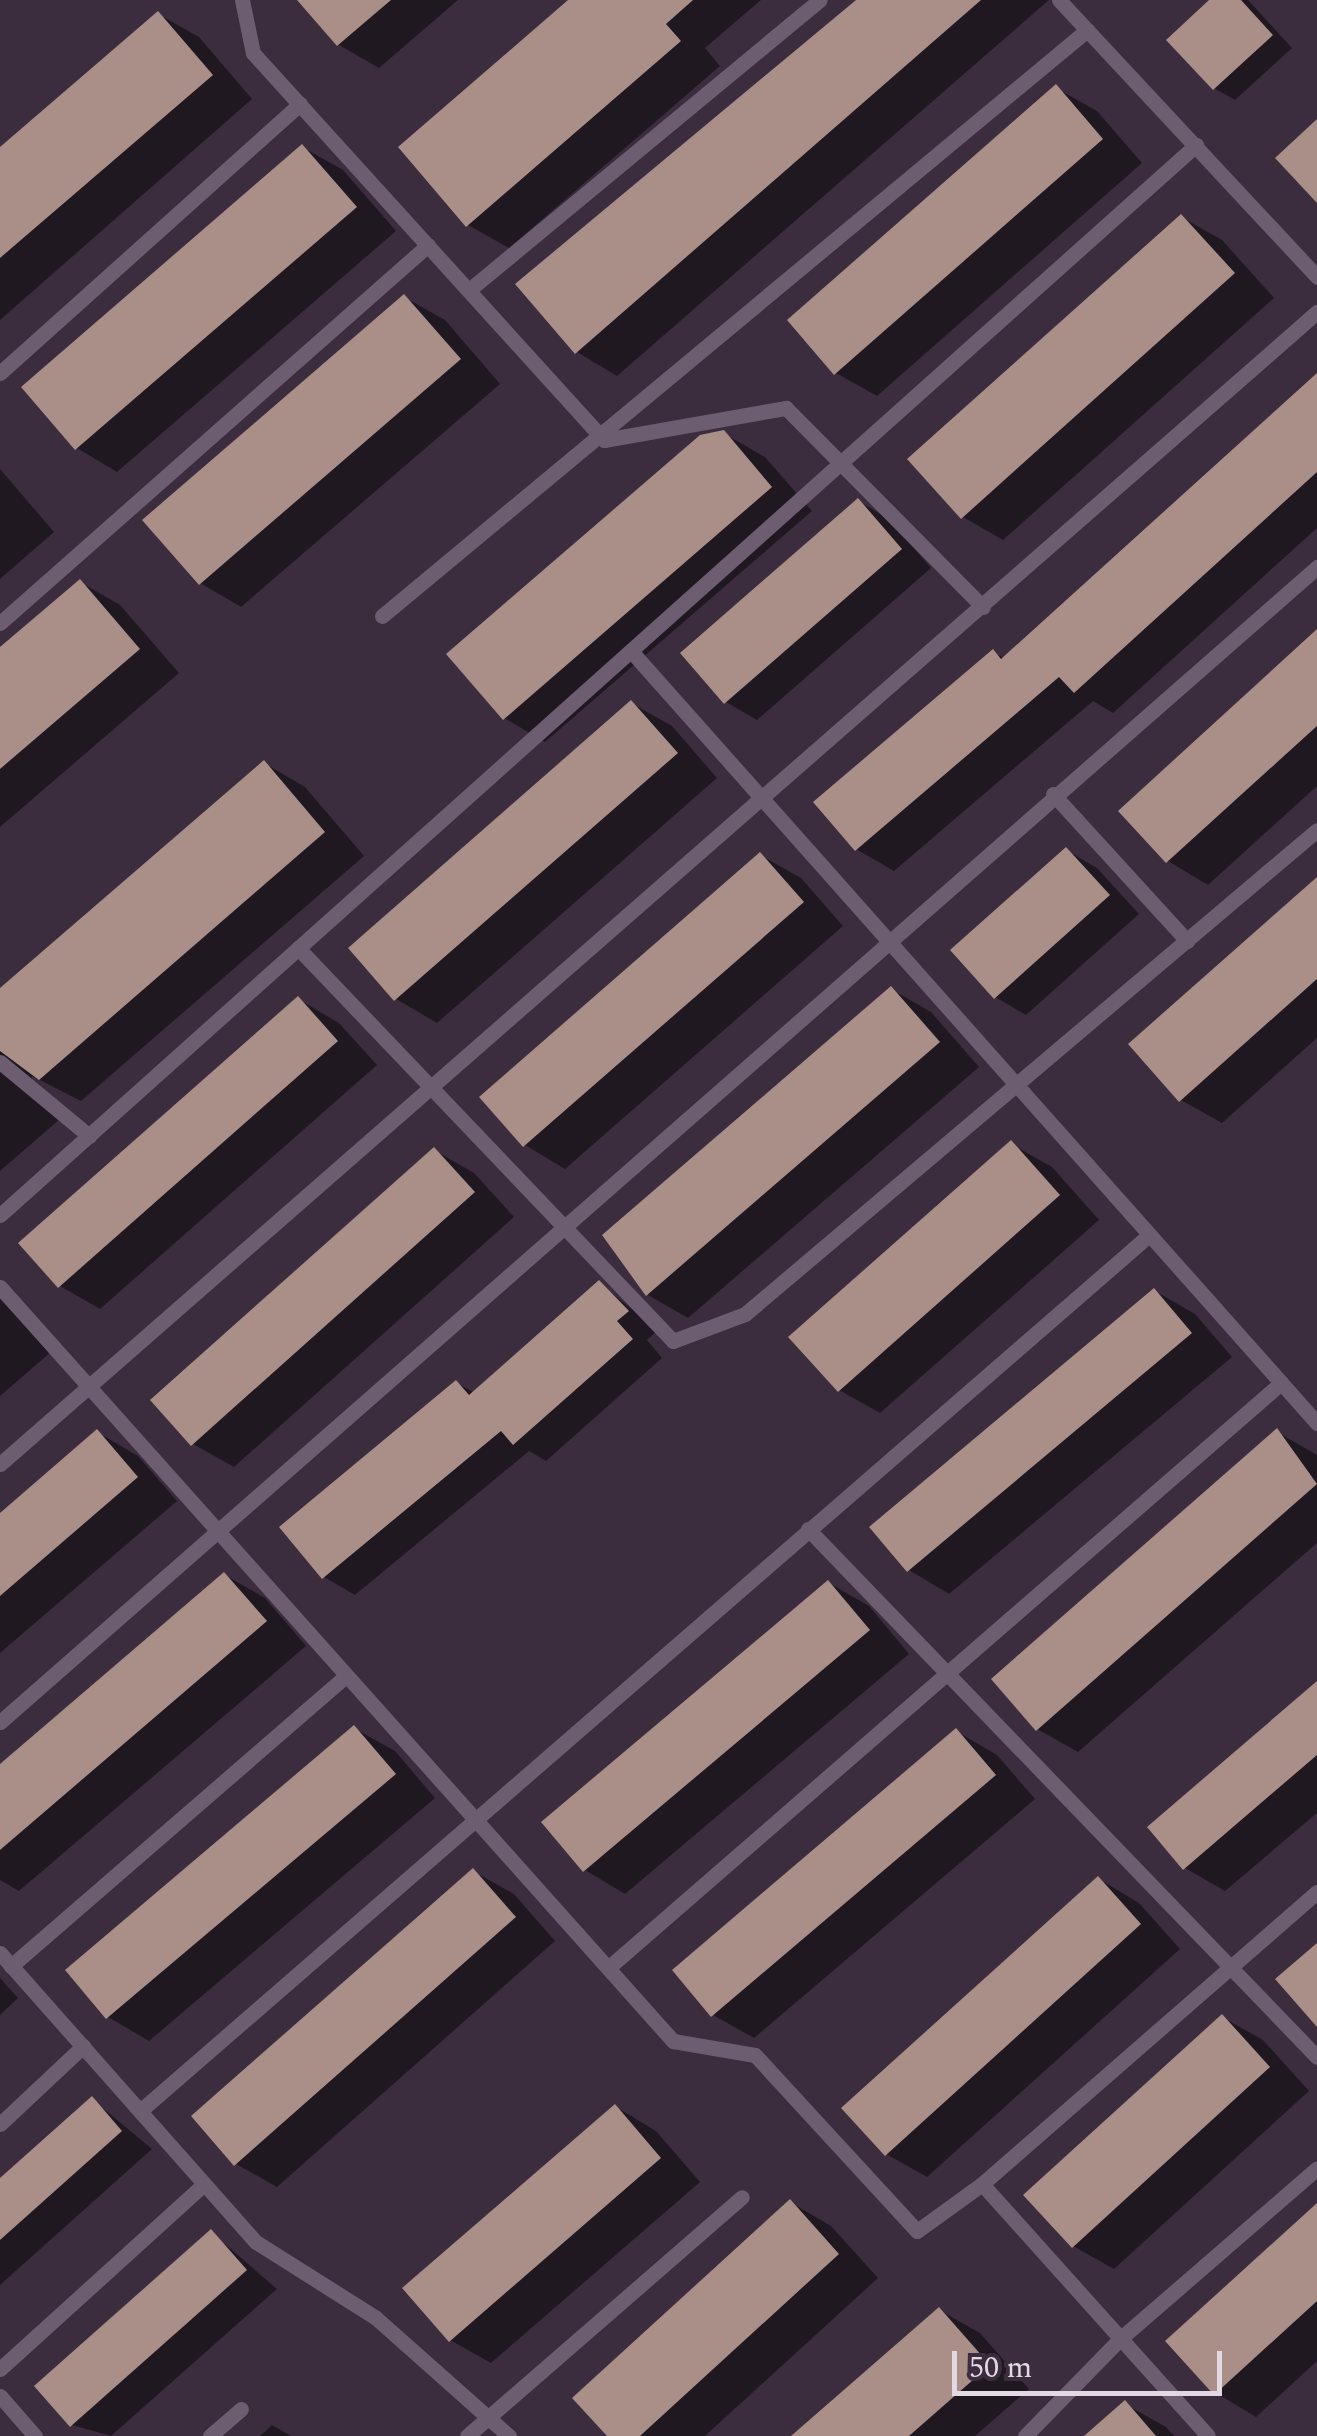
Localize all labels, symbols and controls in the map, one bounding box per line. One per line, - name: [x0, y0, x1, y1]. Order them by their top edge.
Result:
- scale bar: [957, 2331, 1227, 2393]
- text: 50 m: [969, 2345, 1032, 2391]

